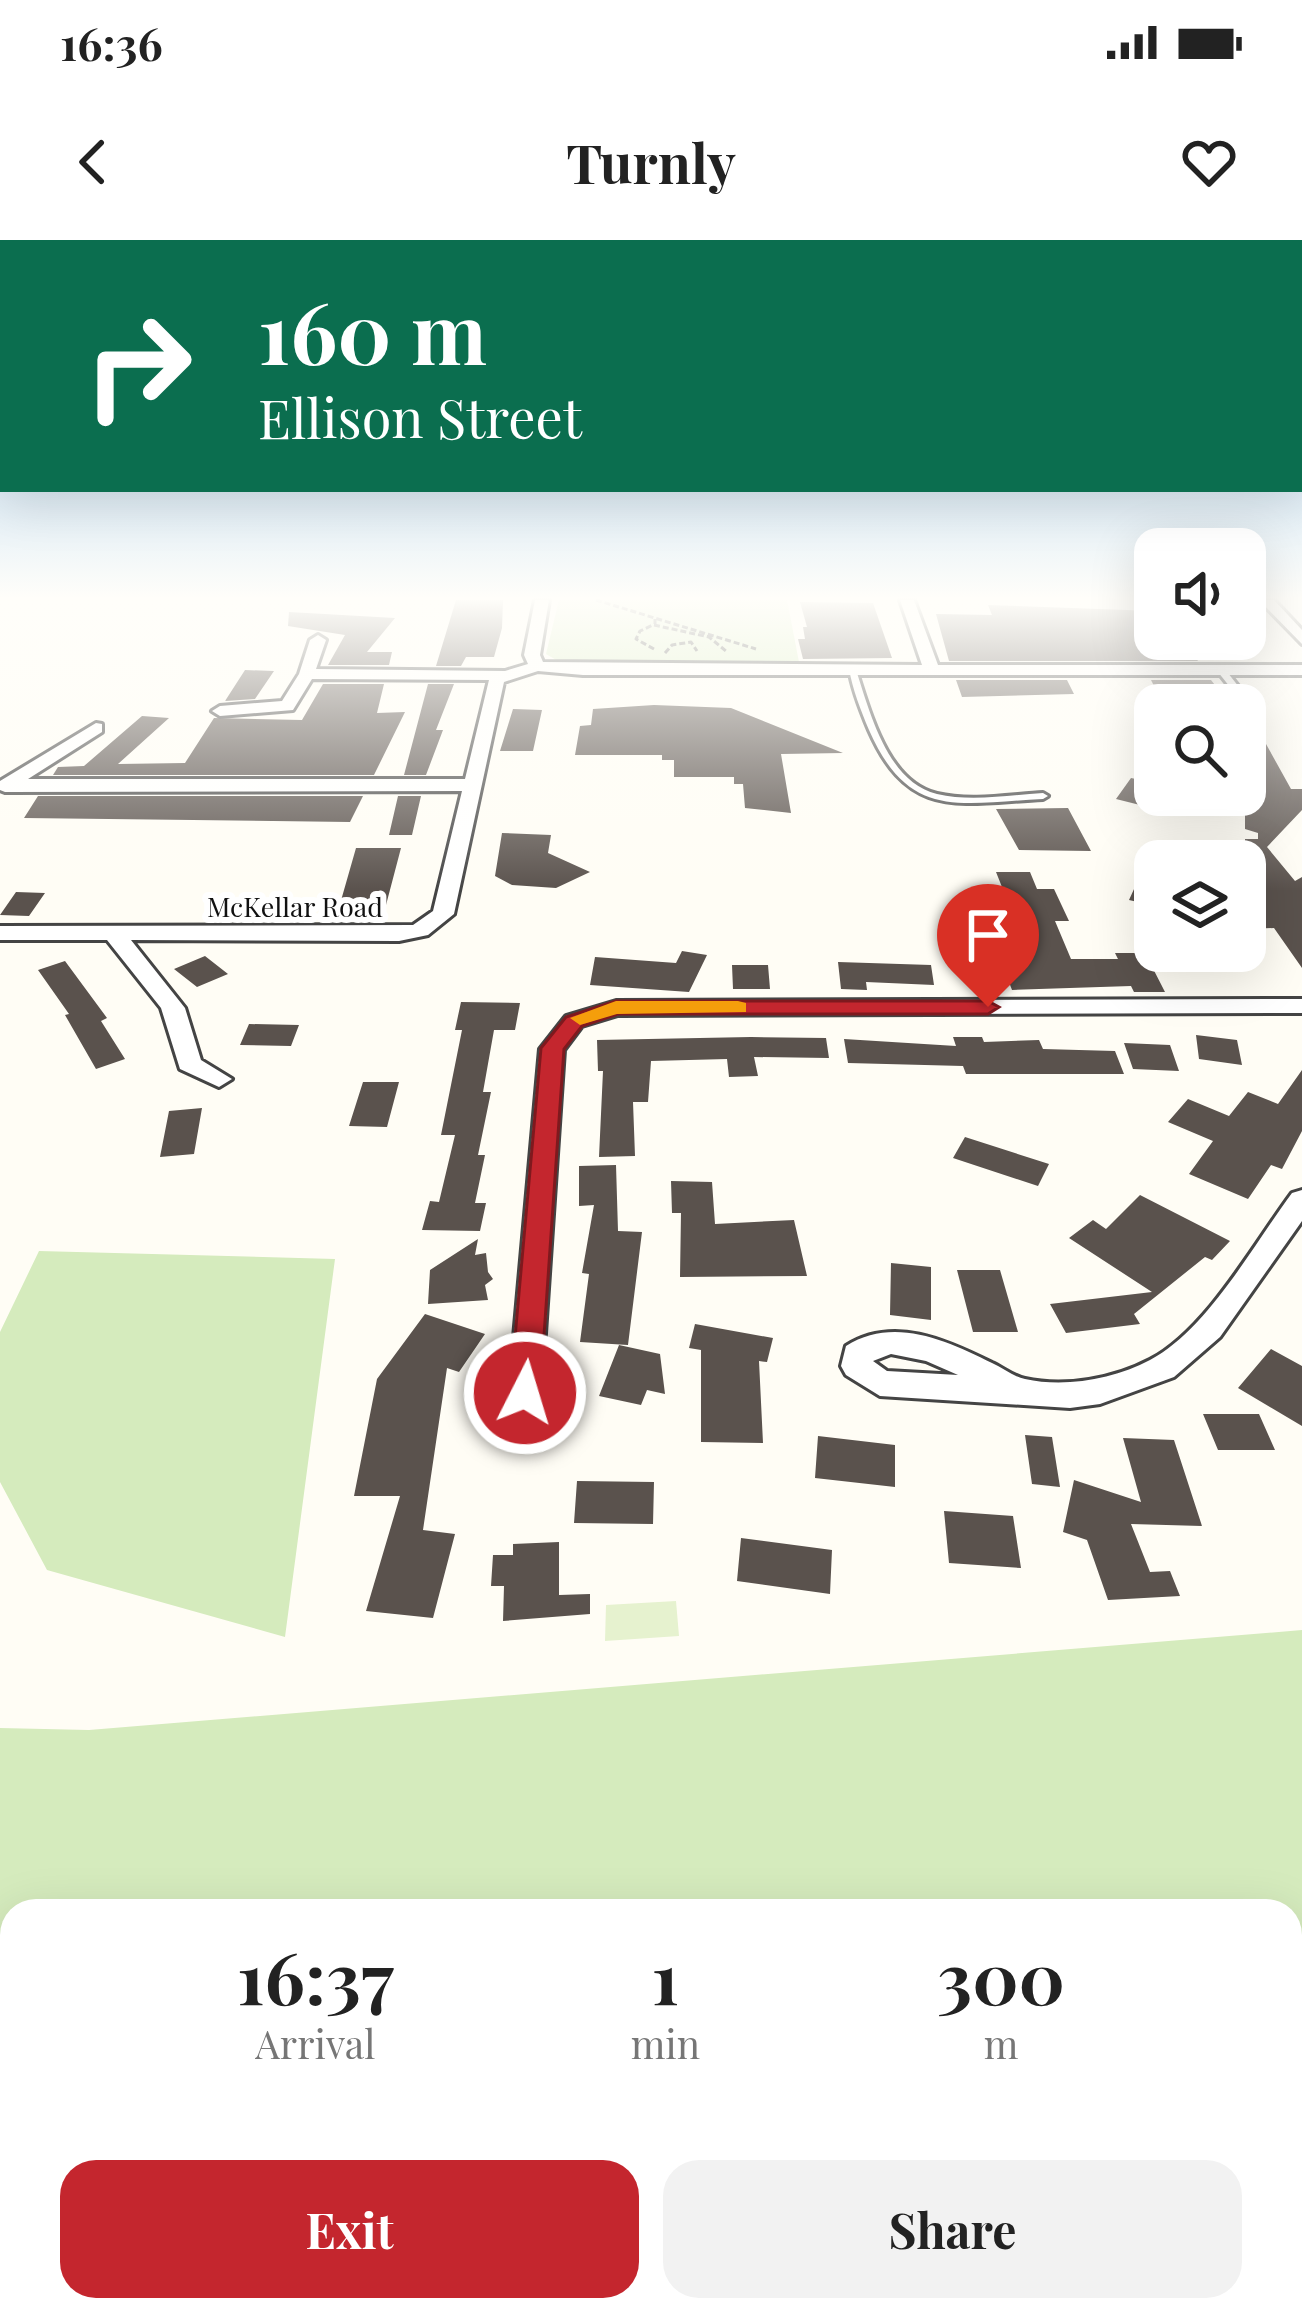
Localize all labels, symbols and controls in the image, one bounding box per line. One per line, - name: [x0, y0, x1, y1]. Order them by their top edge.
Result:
- text: 16:36: [60, 12, 163, 72]
- text: Turnly: [566, 126, 736, 198]
- icon: back: [60, 129, 126, 195]
- icon: heart: [1176, 129, 1242, 195]
- text: 160 m: [258, 274, 487, 386]
- icon: right: [60, 288, 216, 444]
- text: Ellison Street: [258, 381, 582, 453]
- map controls: [1134, 528, 1266, 972]
- button: sound: [1134, 528, 1266, 660]
- button: search: [1134, 684, 1266, 816]
- button: layers: [1134, 840, 1266, 972]
- pin: [937, 884, 1039, 1007]
- street label: McKellar Road: [207, 888, 383, 924]
- icon: arrive: [955, 902, 1021, 968]
- position arrow: [462, 1330, 588, 1456]
- text: 16:37: [237, 1927, 394, 2023]
- text: 1: [652, 1927, 679, 2023]
- text: 300: [937, 1927, 1065, 2023]
- text: Arrival: [255, 2017, 375, 2069]
- text: min: [631, 2017, 700, 2069]
- text: m: [984, 2017, 1018, 2069]
- button: Exit: [60, 2160, 639, 2298]
- button: Share: [663, 2160, 1242, 2298]

